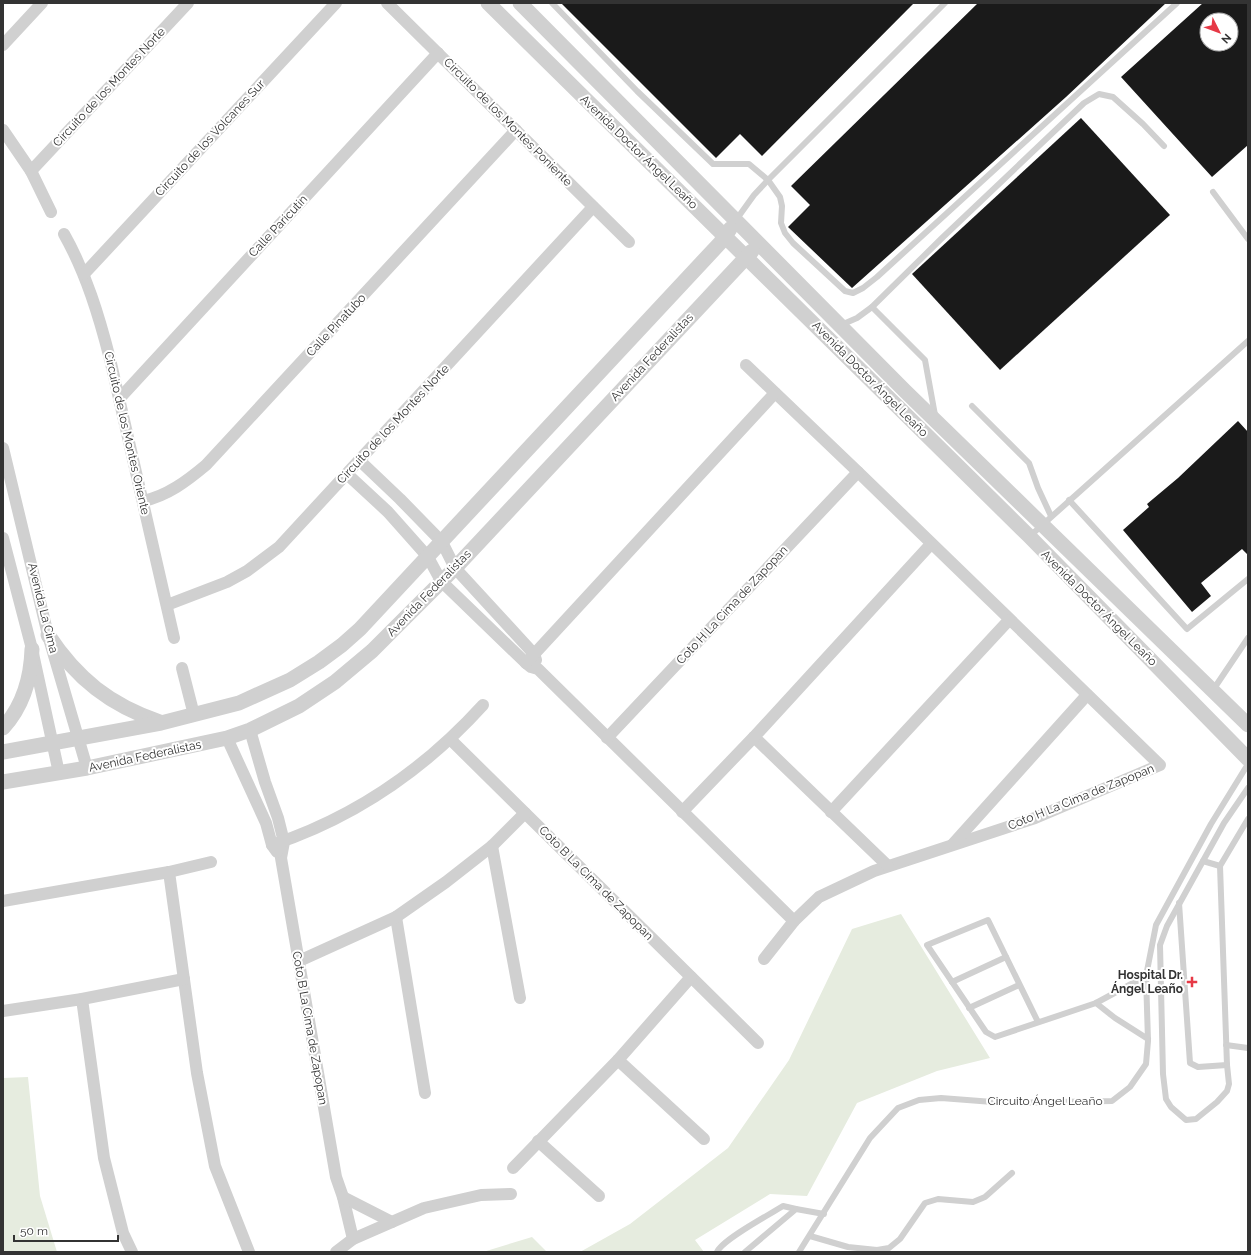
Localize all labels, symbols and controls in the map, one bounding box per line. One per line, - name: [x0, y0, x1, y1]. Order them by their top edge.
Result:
- north arrow: [1199, 12, 1239, 52]
- street label: Circuito de los Montes Norte: [50, 24, 168, 150]
- text: N: [1218, 31, 1234, 46]
- street label: Circuito de los Montes Poniente: [441, 55, 575, 189]
- street label: Circuito de los Volcanes Sur: [152, 76, 268, 199]
- street label: Avenida Doctor Ángel Leaño: [577, 92, 701, 212]
- street label: Calle Paricutin: [246, 192, 310, 260]
- street label: Calle Pinatubo: [303, 291, 369, 359]
- street label: Avenida Federalistas: [608, 310, 696, 404]
- street label: Avenida Doctor Ángel Leaño: [809, 318, 931, 440]
- street label: Circuito de los Montes Oriente: [101, 350, 153, 516]
- street label: Circuito de los Montes Norte: [334, 361, 452, 487]
- street label: Coto H La Cima de Zapopan: [674, 543, 790, 667]
- street label: Avenida Federalistas: [384, 547, 474, 639]
- street label: Avenida Doctor Ángel Leaño: [1038, 547, 1160, 669]
- street label: Avenida La Cima: [25, 561, 61, 655]
- street label: Avenida Federalistas: [87, 737, 203, 775]
- street label: Coto H La Cima de Zapopan: [1006, 761, 1156, 833]
- street label: Coto B La Cima de Zapopan: [536, 823, 656, 943]
- street label: Coto B La Cima de Zapopan: [290, 950, 330, 1106]
- place label: Hospital Dr. Ángel Leaño: [1111, 968, 1183, 996]
- marker: Hospital Dr. Ángel Leaño: [1186, 976, 1198, 988]
- street label: Circuito Ángel Leaño: [987, 1094, 1103, 1108]
- scale bar: [14, 1217, 118, 1243]
- text: 50 m: [20, 1224, 48, 1238]

